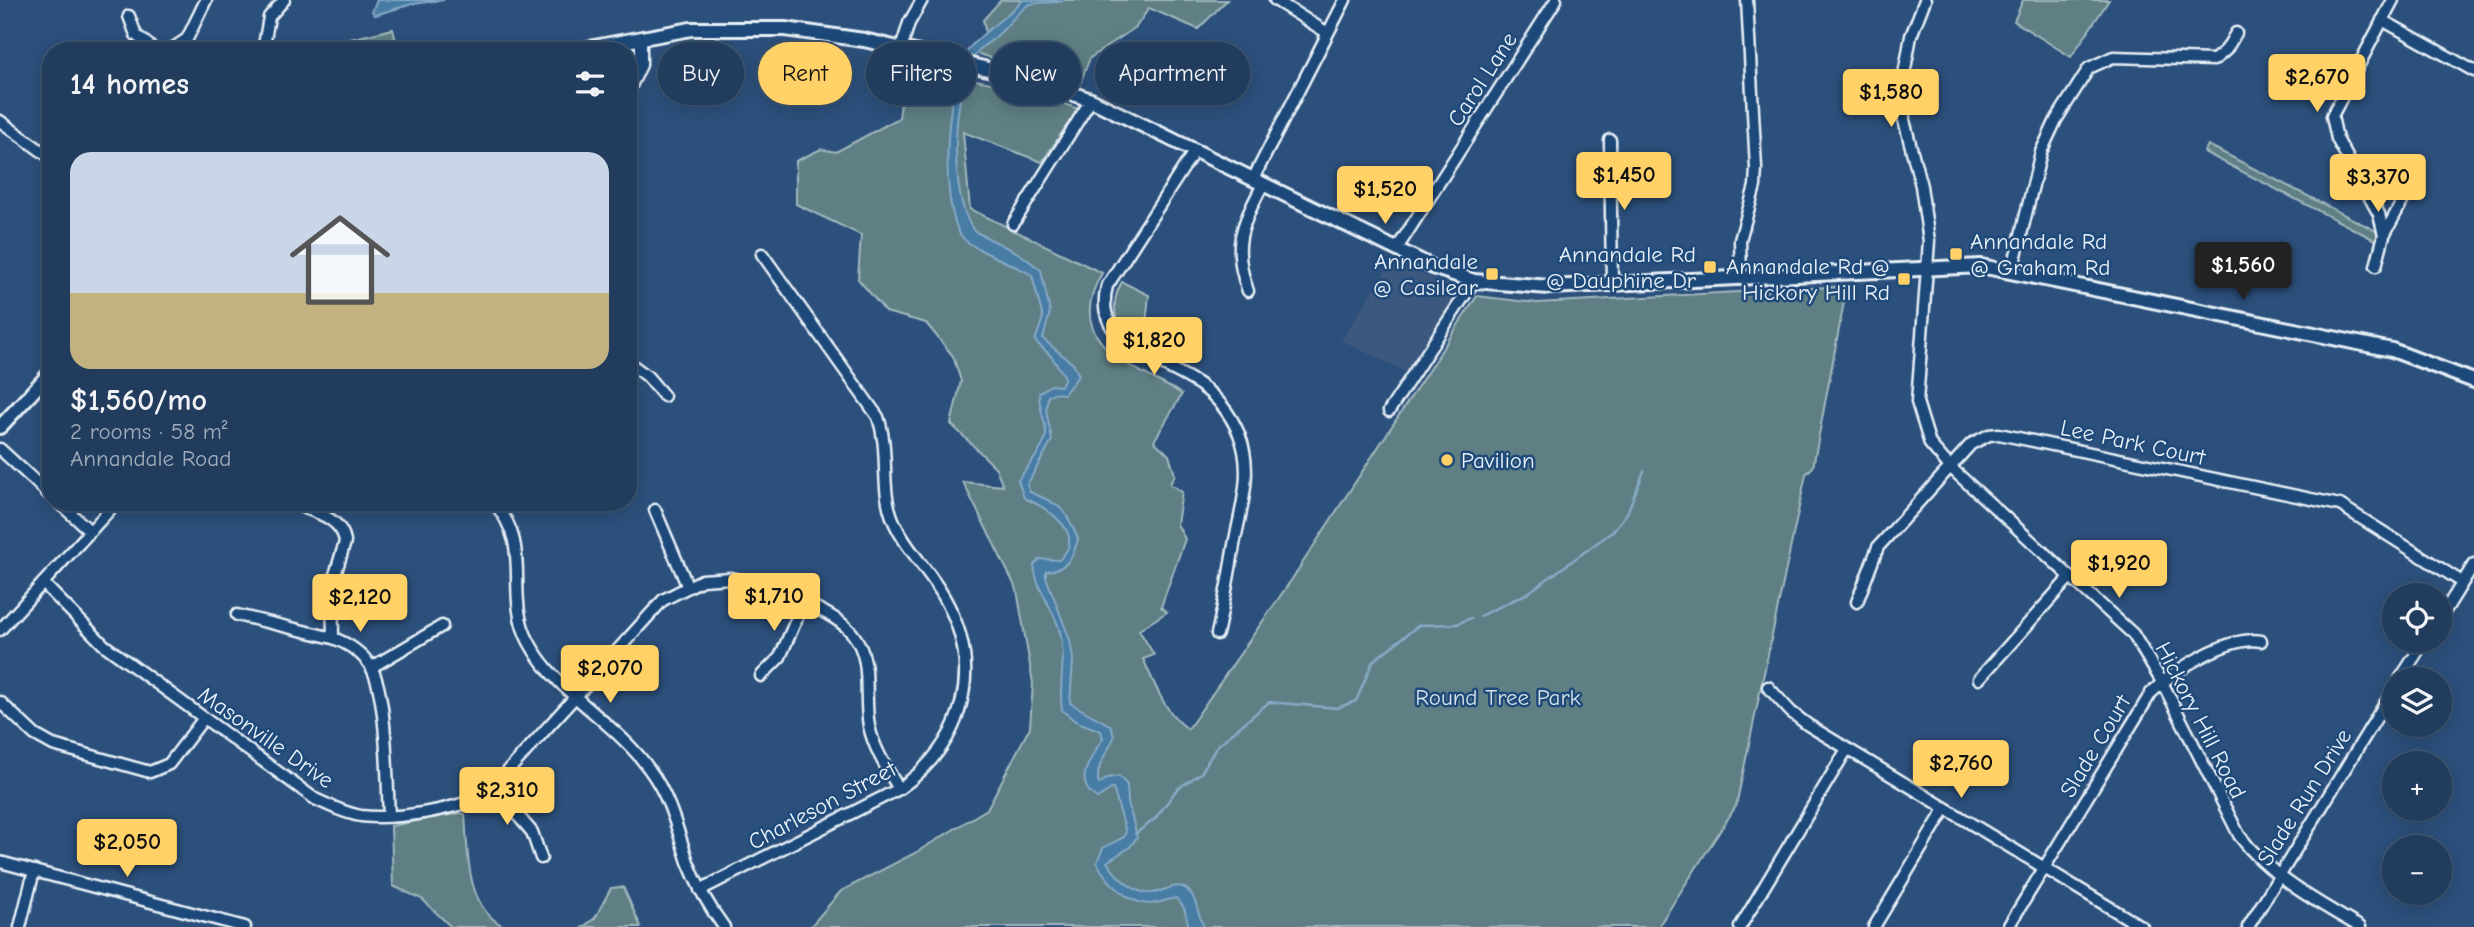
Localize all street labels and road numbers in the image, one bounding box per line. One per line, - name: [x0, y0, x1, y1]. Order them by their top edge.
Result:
- street label: Carol Lane: [1442, 27, 1523, 131]
- street label: Lee Park Court: [2058, 414, 2209, 471]
- street label: Hickory Hill Road: [2149, 637, 2252, 803]
- street label: Masonville Drive: [193, 681, 339, 794]
- street label: Slade Court: [2054, 689, 2137, 802]
- street label: Slade Run Drive: [2252, 724, 2357, 871]
- street label: Charleson Street: [744, 754, 902, 856]

